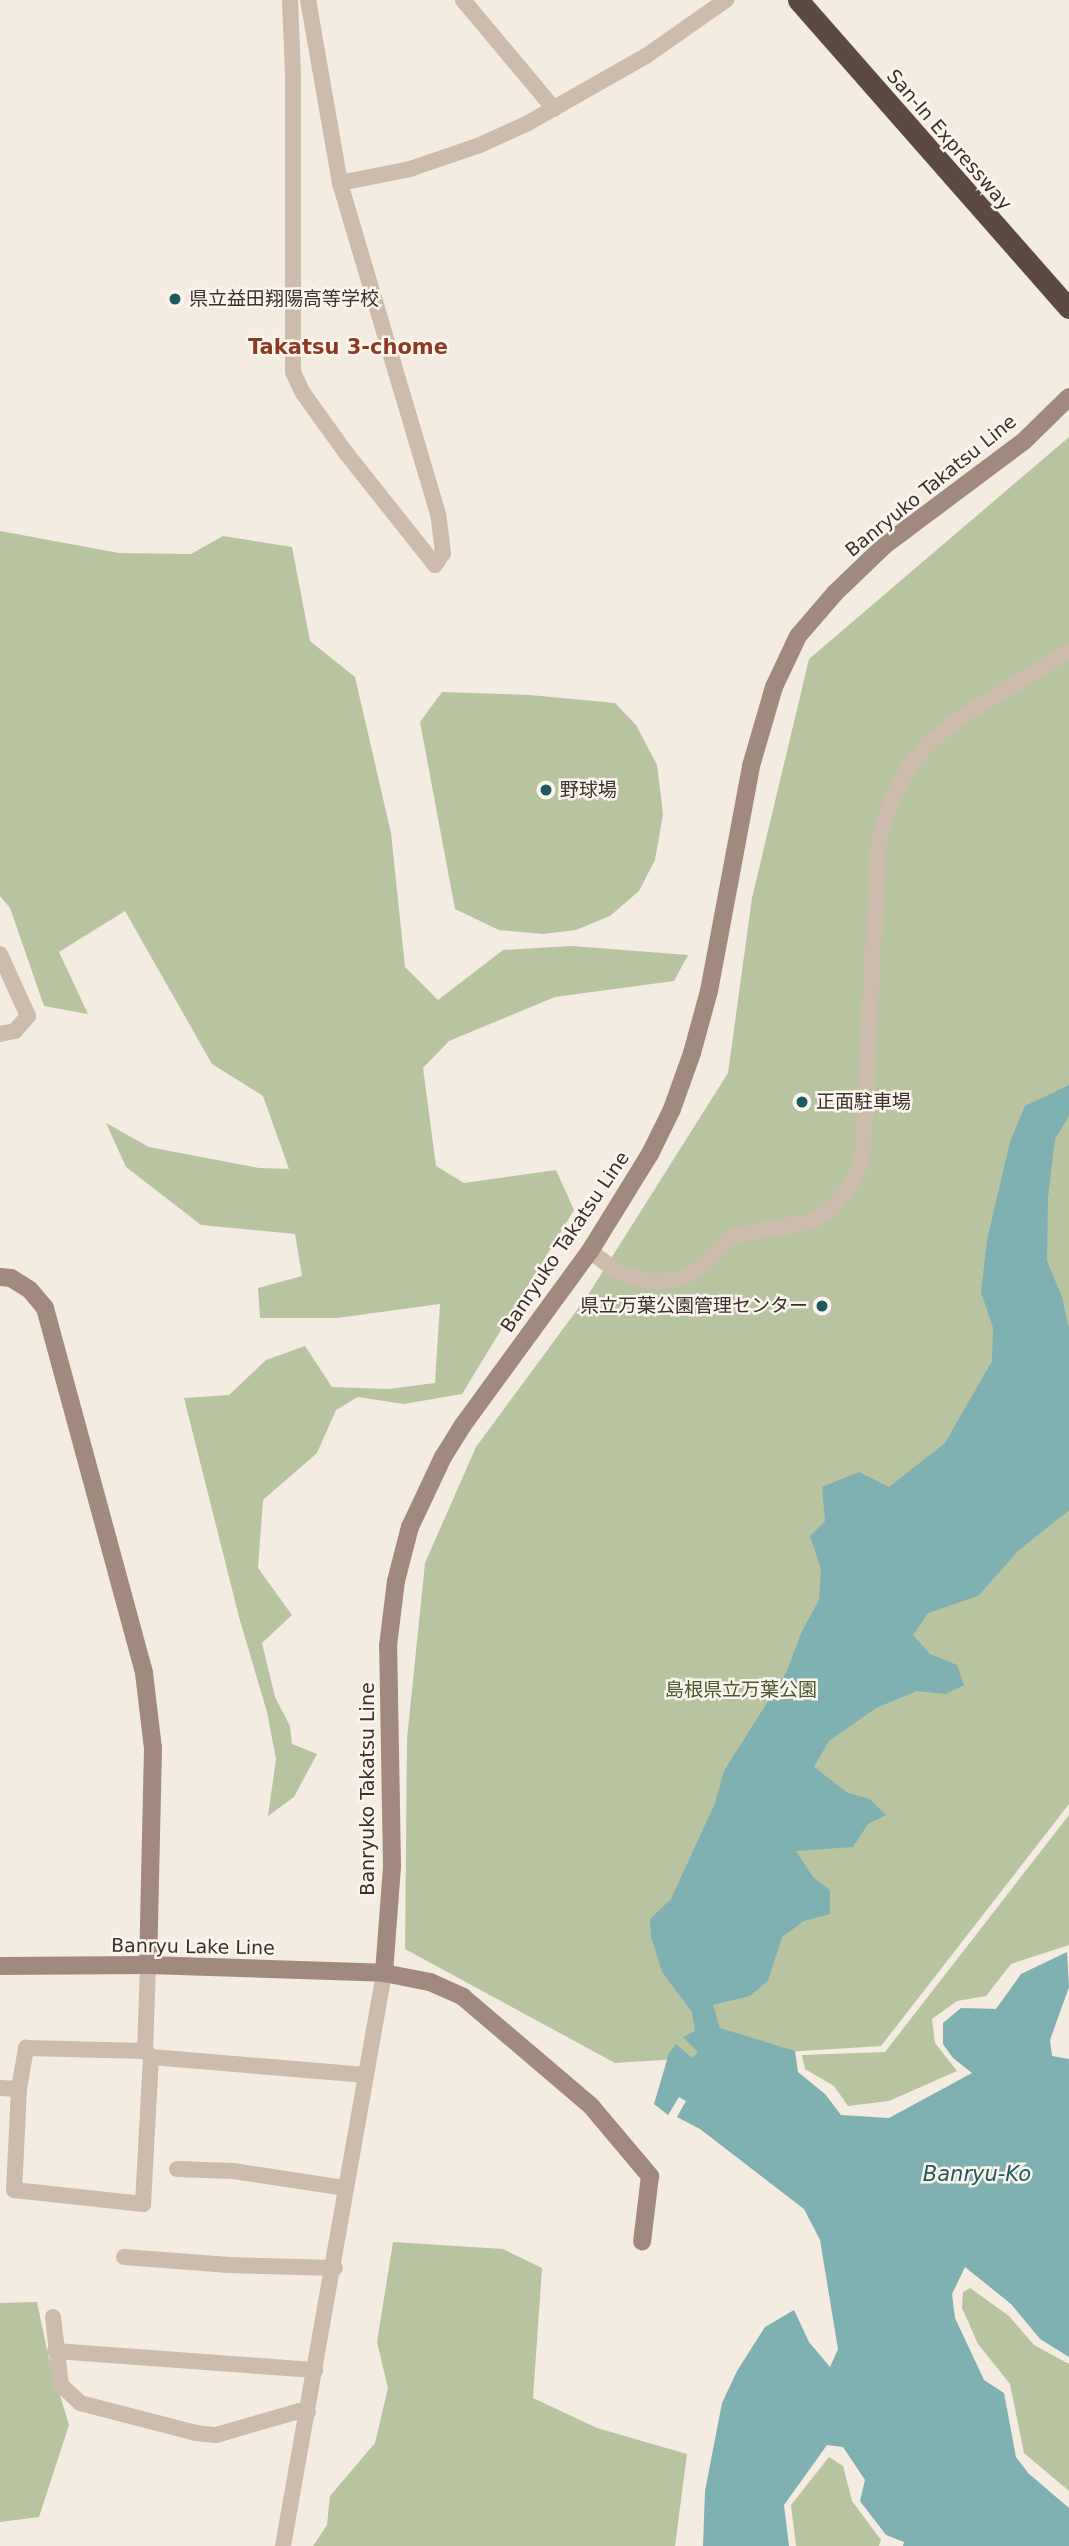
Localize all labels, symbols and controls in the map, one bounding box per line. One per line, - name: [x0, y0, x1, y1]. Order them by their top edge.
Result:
- street label: San-In Expressway: [882, 65, 1016, 215]
- place label: 県立益田翔陽高等学校: [189, 288, 379, 310]
- marker: 県立益田翔陽高等学校: [167, 291, 183, 307]
- district label: Takatsu 3-chome: [248, 334, 448, 360]
- street label: Banryuko Takatsu Line: [841, 410, 1021, 562]
- place label: 野球場: [560, 779, 617, 801]
- marker: 野球場: [538, 782, 554, 798]
- place label: 正面駐車場: [816, 1091, 911, 1113]
- marker: 正面駐車場: [794, 1094, 810, 1110]
- street label: Banryuko Takatsu Line: [496, 1147, 634, 1337]
- place label: 県立万葉公園管理センター: [580, 1295, 808, 1317]
- marker: 県立万葉公園管理センター: [814, 1298, 830, 1314]
- park label: 島根県立万葉公園: [665, 1679, 817, 1701]
- street label: Banryuko Takatsu Line: [357, 1682, 379, 1896]
- street label: Banryu Lake Line: [111, 1934, 275, 1960]
- water label: Banryu-Ko: [923, 2161, 1031, 2187]

